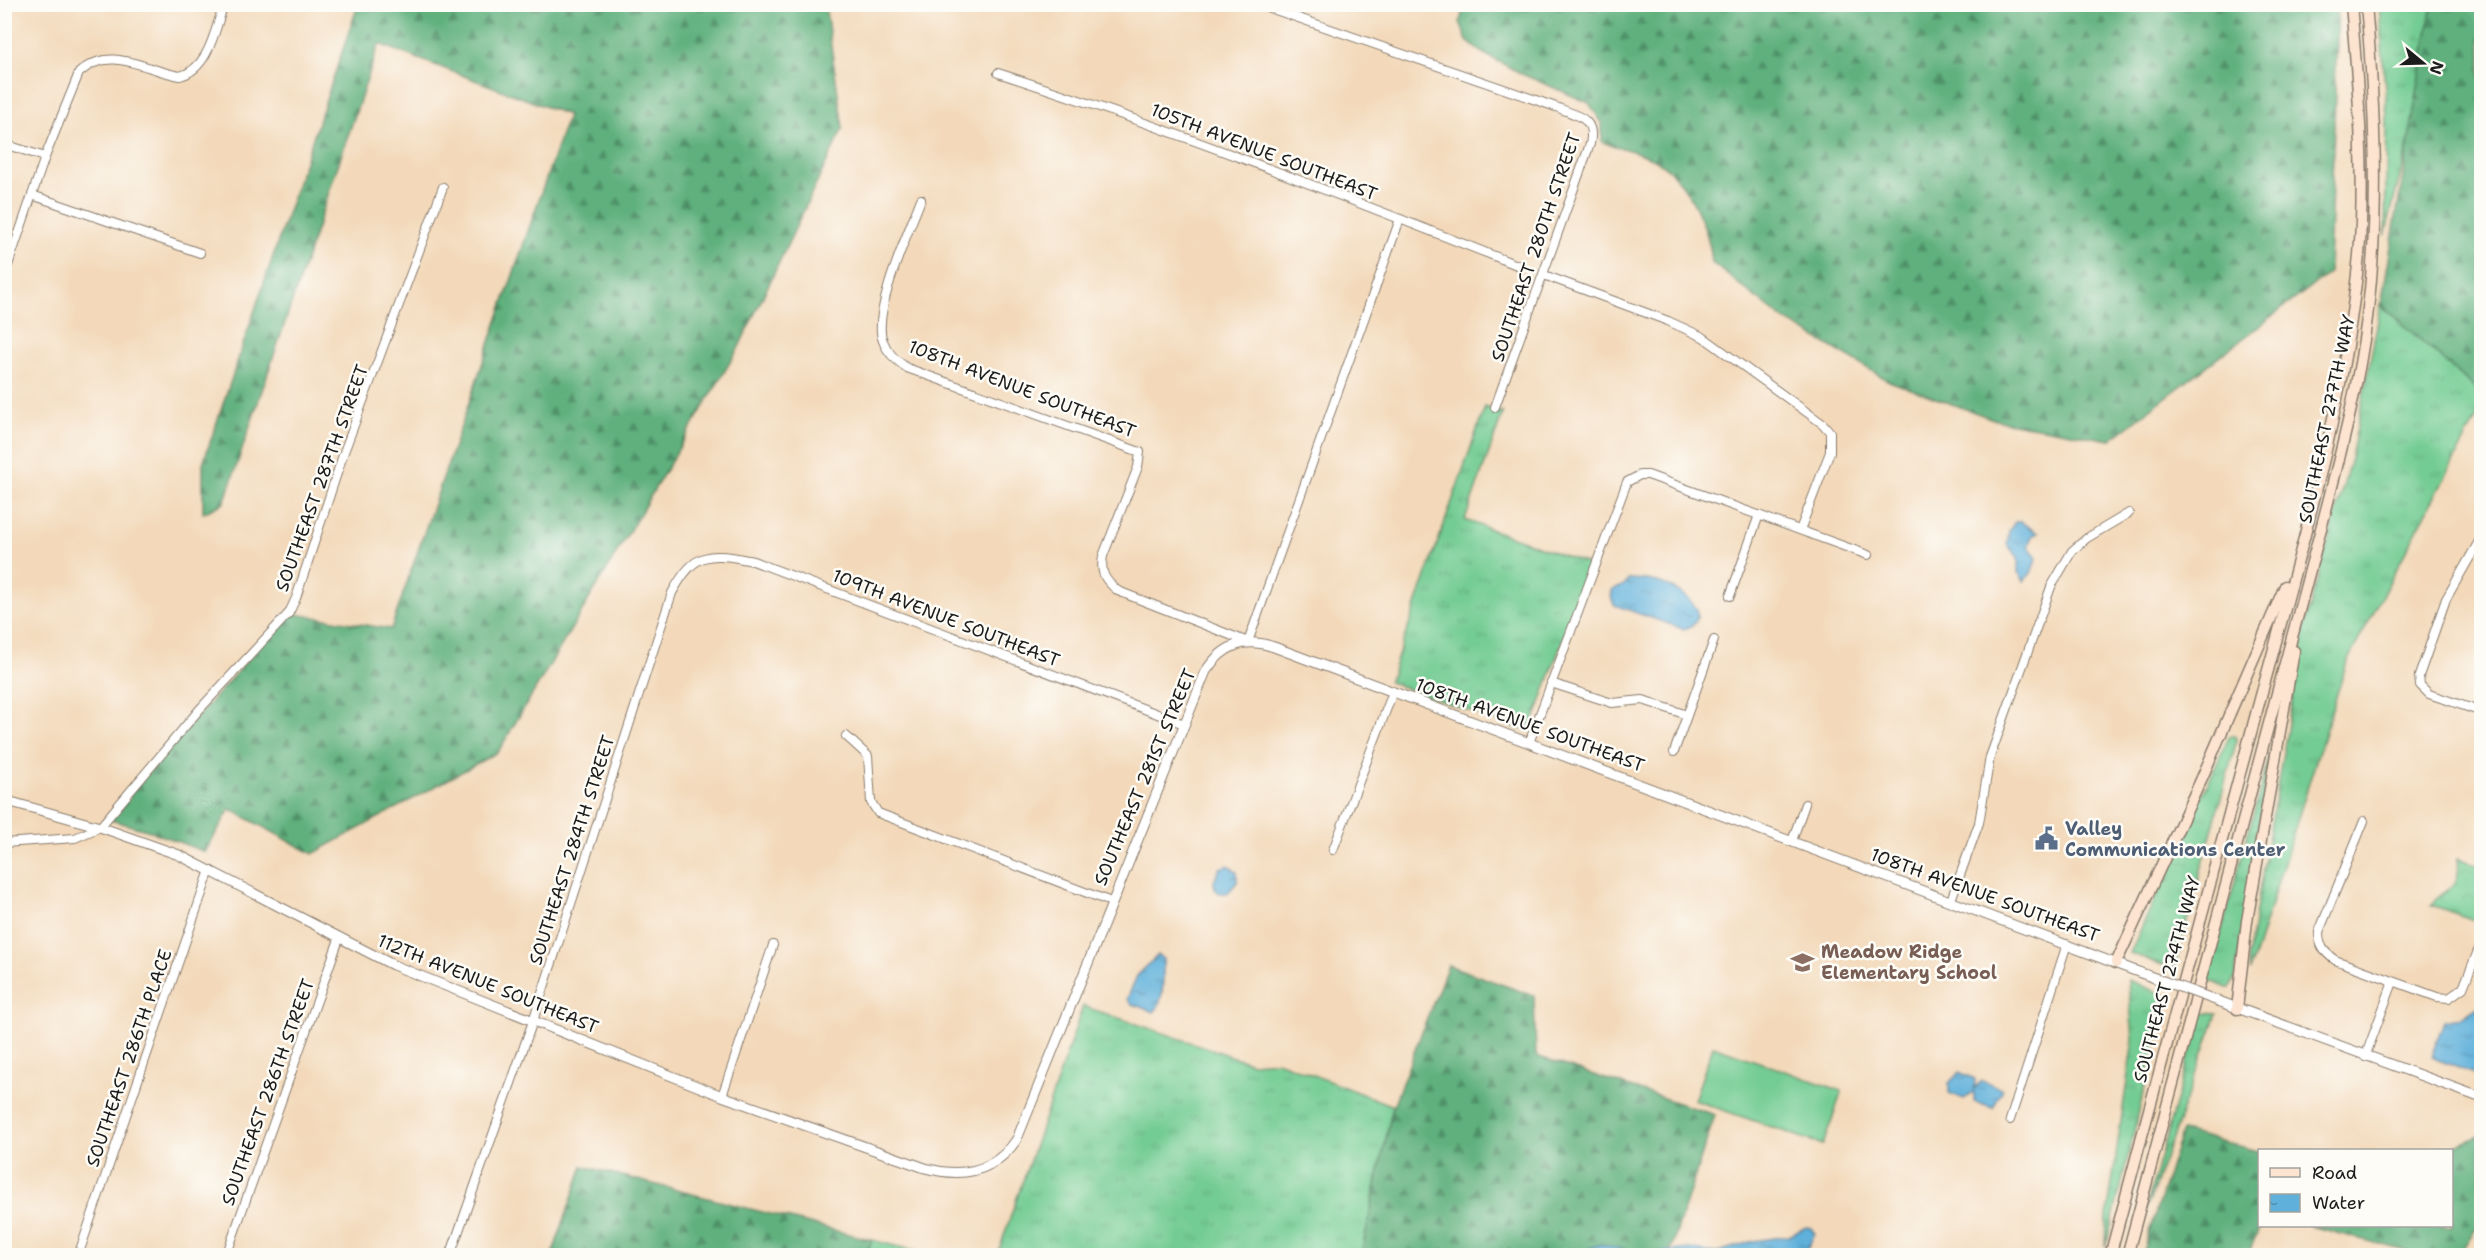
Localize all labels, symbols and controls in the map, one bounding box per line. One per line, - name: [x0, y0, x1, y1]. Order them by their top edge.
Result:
- north arrow: [2393, 33, 2453, 93]
- text: N: [2425, 58, 2449, 77]
- street label: 105TH AVENUE SOUTHEAST: [1147, 98, 1381, 206]
- street label: SOUTHEAST 280TH STREET: [1485, 129, 1587, 365]
- street label: SOUTHEAST 277TH WAY: [2293, 312, 2361, 526]
- street label: 108TH AVENUE SOUTHEAST: [905, 334, 1139, 444]
- street label: SOUTHEAST 287TH STREET: [270, 361, 374, 595]
- street label: 109TH AVENUE SOUTHEAST: [829, 563, 1063, 673]
- street label: SOUTHEAST 281ST STREET: [1088, 665, 1202, 889]
- street label: 108TH AVENUE SOUTHEAST: [1412, 672, 1648, 778]
- street label: SOUTHEAST 284TH STREET: [523, 732, 621, 968]
- place label: Valley Communications Center: [2065, 817, 2286, 862]
- public building icon: Valley Communications Center: [2034, 826, 2060, 852]
- street label: 108TH AVENUE SOUTHEAST: [1867, 842, 2103, 948]
- street label: SOUTHEAST 274TH WAY: [2128, 873, 2206, 1085]
- street label: 112TH AVENUE SOUTHEAST: [374, 929, 602, 1039]
- place label: Meadow Ridge Elementary School: [1821, 940, 1997, 985]
- street label: SOUTHEAST 286TH PLACE: [80, 946, 178, 1170]
- school or university icon: Meadow Ridge Elementary School: [1790, 949, 1816, 975]
- street label: SOUTHEAST 286TH STREET: [216, 975, 320, 1209]
- legend: [2258, 1149, 2453, 1227]
- text: Road: [2312, 1161, 2357, 1185]
- text: Water: [2312, 1191, 2365, 1215]

